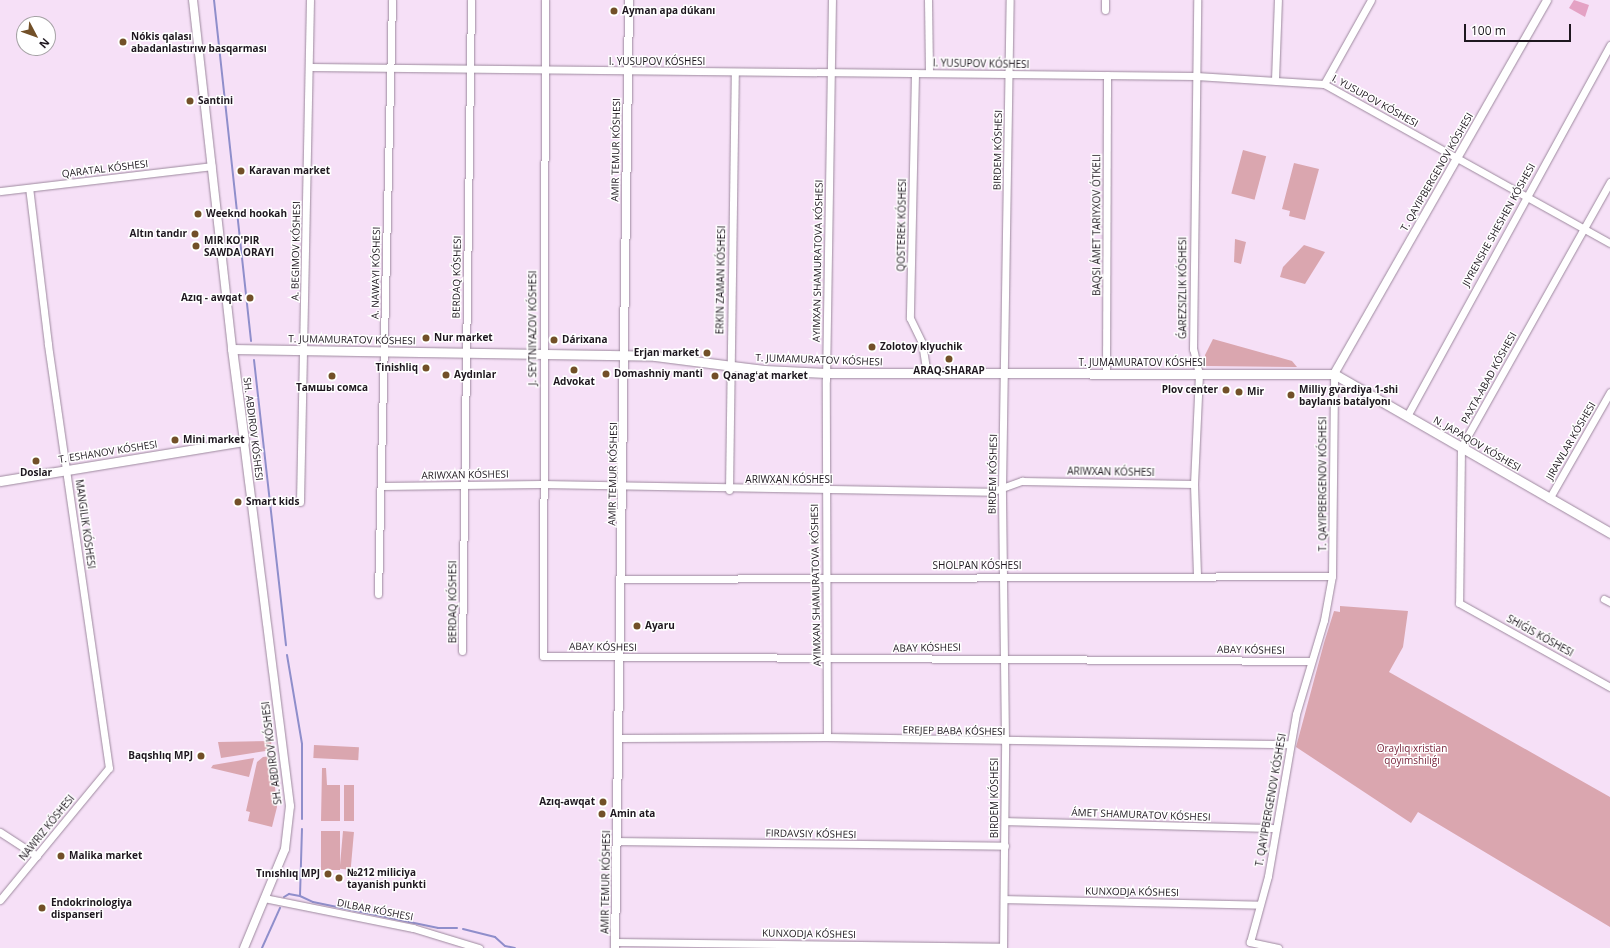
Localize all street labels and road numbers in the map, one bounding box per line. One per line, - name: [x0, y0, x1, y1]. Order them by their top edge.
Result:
- street label: I. YUSUPOV KÓSHESI: [609, 56, 705, 68]
- street label: I. YUSUPOV KÓSHESI: [933, 57, 1029, 71]
- street label: I. YUSUPOV KÓSHESI: [1330, 72, 1420, 130]
- street label: AMIR TEMUR KÓSHESI: [609, 98, 623, 202]
- street label: BIRDEM KÓSHESI: [991, 110, 1005, 190]
- street label: T. QAYIPBERGENOV KÓSHESI: [1398, 111, 1476, 233]
- street label: BAQSI ÁMET TARIYXOV ÓTKELI: [1091, 154, 1103, 296]
- street label: QARATAL KÓSHESI: [61, 158, 149, 180]
- street label: JIYRENSHE SHESHEN KÓSHESI: [1460, 161, 1538, 289]
- street label: QOSTEREK KÓSHESI: [895, 178, 909, 272]
- street label: AYIMXAN SHAMURATOVA KÓSHESI: [811, 180, 825, 342]
- street label: A. BEGIMOV KÓSHESI: [289, 201, 303, 301]
- street label: ERKIN ZAMAN KÓSHESI: [714, 225, 728, 335]
- street label: A. NAWAYI KÓSHESI: [369, 227, 383, 319]
- street label: BERDAQ KÓSHESI: [450, 236, 464, 318]
- street label: ǴAREZSIZLIK KÓSHESI: [1177, 237, 1189, 339]
- street label: J. SEYTNIYAZOV KÓSHESI: [527, 271, 539, 385]
- street label: PAXTA-ABAD KÓSHESI: [1459, 330, 1519, 426]
- street label: T. JUMAMURATOV KÓSHESI: [288, 333, 416, 347]
- street label: T. JUMAMURATOV KÓSHESI: [755, 352, 883, 368]
- street label: T. JUMAMURATOV KÓSHESI: [1078, 357, 1206, 369]
- street label: SH. ABDIROV KÓSHESI: [241, 377, 265, 481]
- street label: JIRAWLAR KÓSHESI: [1544, 400, 1598, 482]
- street label: N. JAPAQOV KÓSHESI: [1431, 414, 1523, 474]
- street label: T. QAYIPBERGENOV KÓSHESI: [1317, 417, 1329, 551]
- street label: AMIR TEMUR KÓSHESI: [606, 422, 620, 526]
- street label: BIRDEM KÓSHESI: [986, 434, 1000, 514]
- street label: T. ESHANOV KÓSHESI: [58, 438, 158, 466]
- street label: ARIWXAN KÓSHESI: [1067, 465, 1155, 479]
- street label: ARIWXAN KÓSHESI: [421, 468, 509, 482]
- street label: ARIWXAN KÓSHESI: [745, 474, 833, 486]
- street label: MANGILIK KÓSHESI: [73, 478, 97, 570]
- street label: AYIMXAN SHAMURATOVA KÓSHESI: [809, 504, 823, 666]
- street label: SHOLPAN KÓSHESI: [933, 560, 1021, 572]
- street label: BERDAQ KÓSHESI: [447, 561, 459, 643]
- street label: SHIǴIS KÓSHESI: [1505, 613, 1575, 659]
- street label: ABAY KÓSHESI: [569, 640, 637, 654]
- street label: ABAY KÓSHESI: [893, 641, 961, 655]
- street label: ABAY KÓSHESI: [1217, 643, 1285, 657]
- street label: SH. ABDIROV KÓSHESI: [260, 701, 284, 805]
- street label: EREJEP BABA KÓSHESI: [902, 724, 1006, 738]
- street label: T. QAYIPBERGENOV KÓSHESI: [1253, 733, 1289, 867]
- street label: BIRDEM KÓSHESI: [989, 758, 1001, 838]
- street label: NAWRIZ KÓSHESI: [17, 793, 77, 863]
- street label: ÁMET SHAMURATOV KÓSHESI: [1071, 807, 1211, 823]
- street label: FIRDAVSIY KÓSHESI: [766, 827, 856, 841]
- street label: AMIR TEMUR KÓSHESI: [599, 830, 613, 934]
- street label: KUNXODJA KÓSHESI: [1085, 885, 1179, 899]
- street label: DILBAR KÓSHESI: [336, 897, 414, 923]
- street label: KUNXODJA KÓSHESI: [762, 927, 856, 941]

